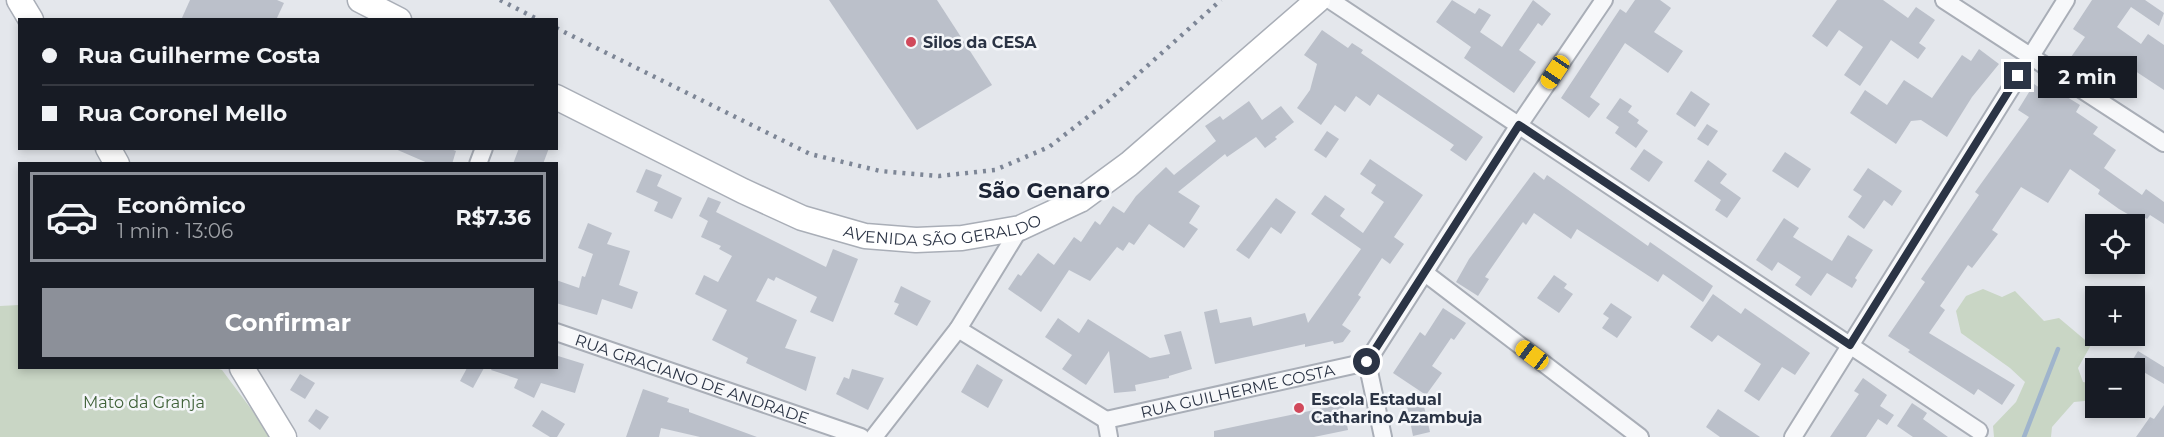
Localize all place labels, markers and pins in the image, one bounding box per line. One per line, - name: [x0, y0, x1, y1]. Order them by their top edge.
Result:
- place label: Silos da CESA: [923, 33, 1037, 52]
- marker: Silos da CESA: [904, 35, 918, 49]
- place label: Escola Estadual Catharino Azambuja: [1311, 390, 1482, 427]
- marker: Escola Estadual Catharino Azambuja: [1292, 401, 1306, 415]

